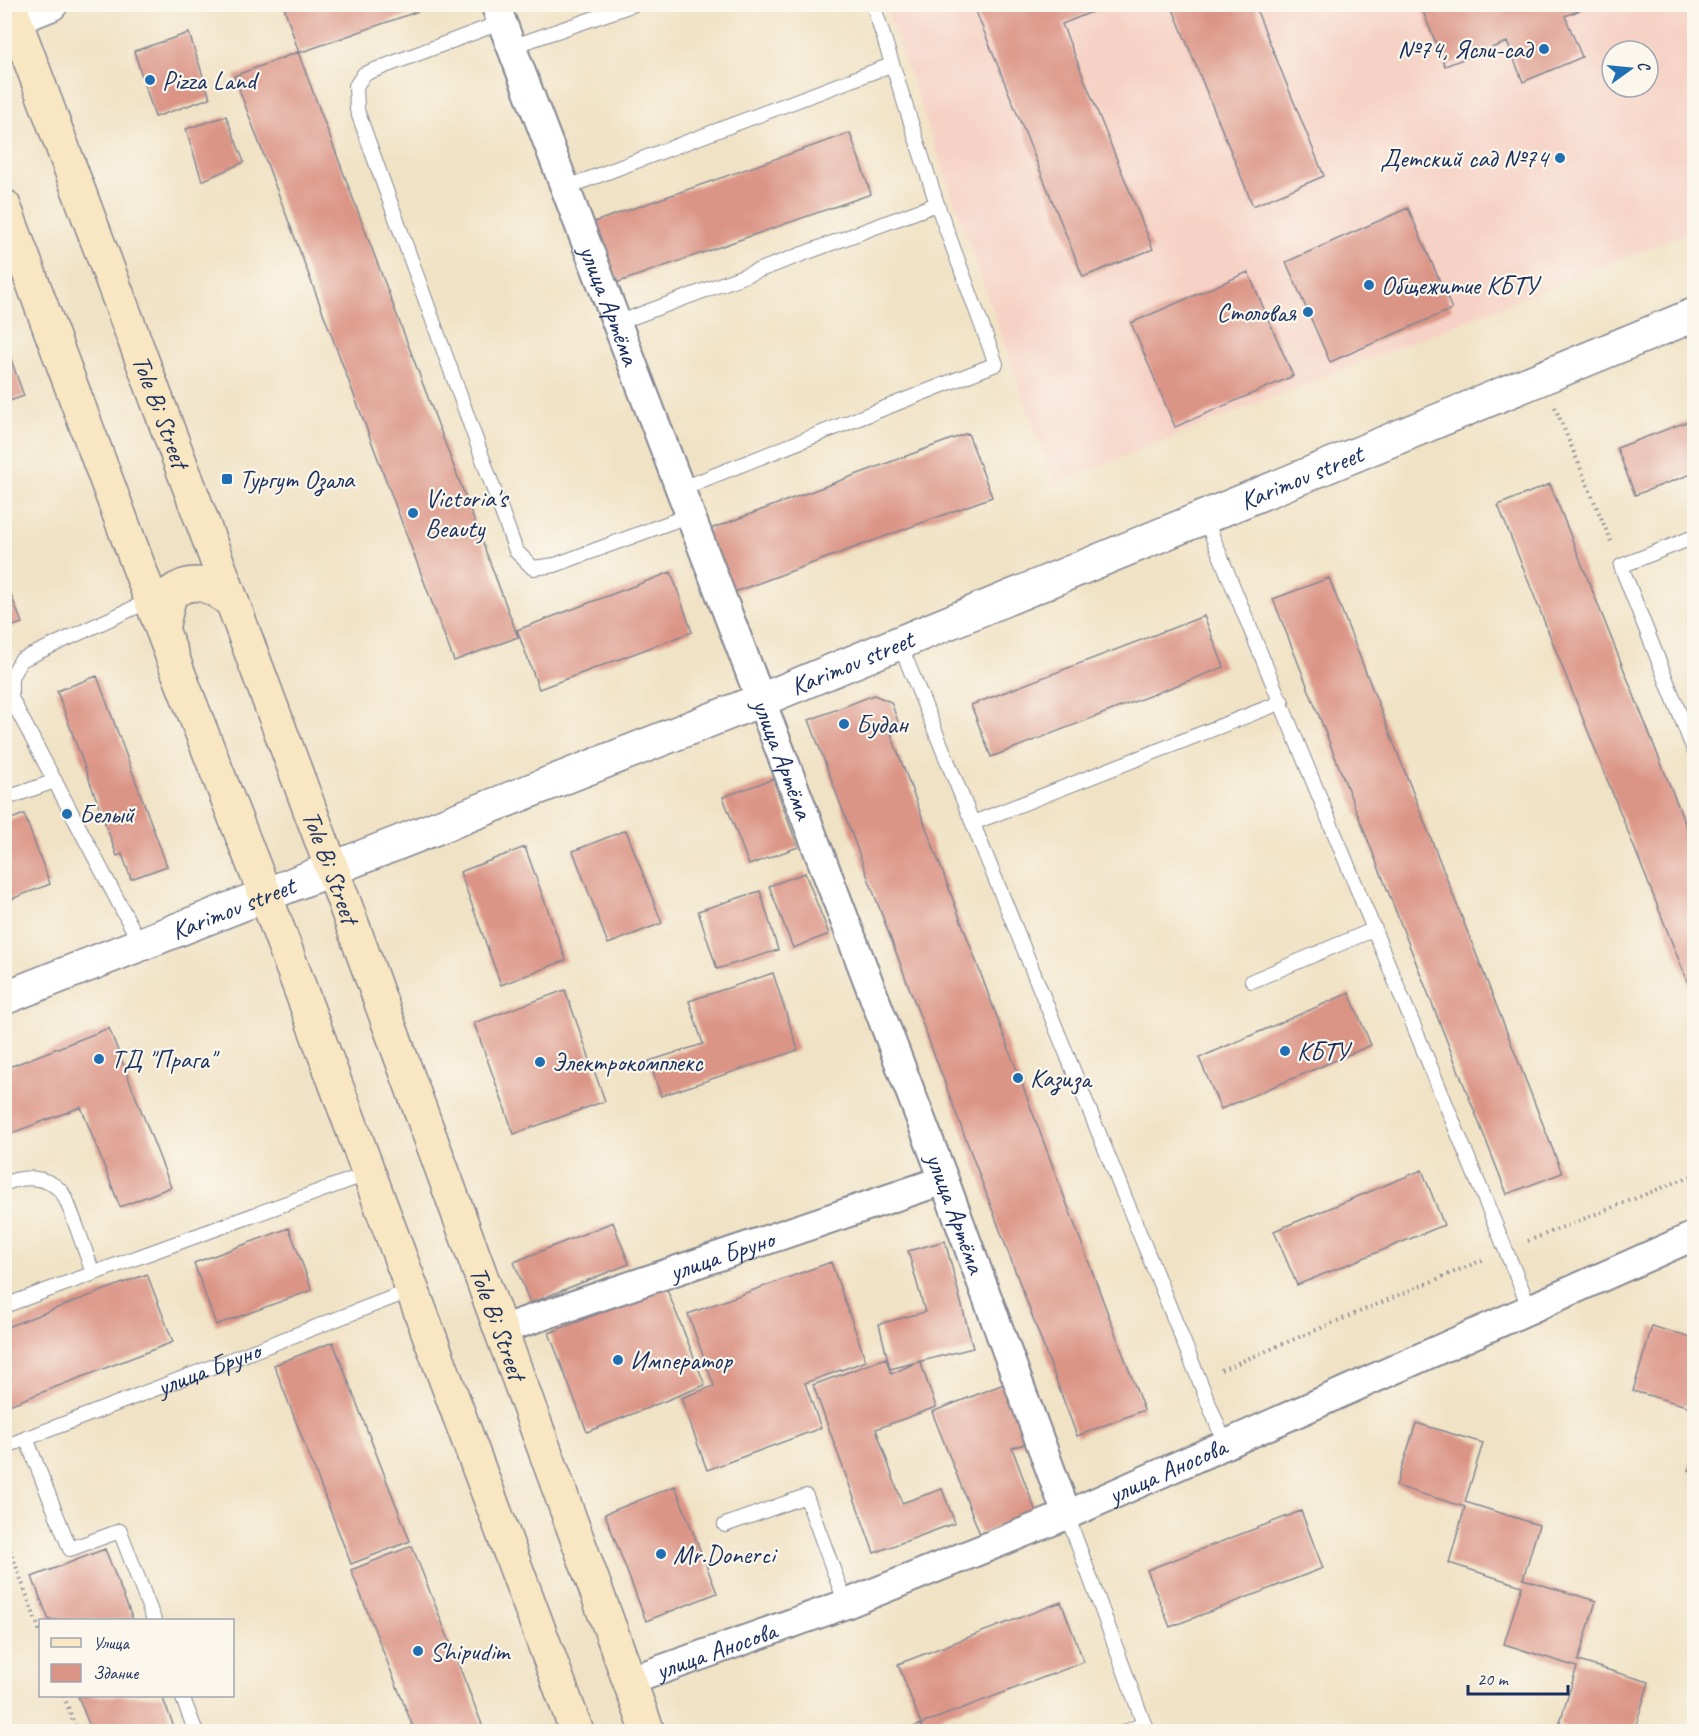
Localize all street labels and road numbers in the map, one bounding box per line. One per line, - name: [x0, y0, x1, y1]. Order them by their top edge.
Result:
- street label: улица Артёма: [571, 238, 648, 371]
- street label: Tole Bi Street: [125, 350, 198, 476]
- street label: Karimov street: [1235, 436, 1370, 517]
- street label: Karimov street: [786, 621, 921, 702]
- street label: улица Артёма: [745, 692, 822, 825]
- street label: Tole Bi Street: [295, 806, 368, 931]
- street label: Karimov street: [166, 868, 302, 947]
- street label: улица Артёма: [918, 1146, 994, 1279]
- street label: улица Бруно: [663, 1221, 781, 1289]
- street label: Tole Bi Street: [463, 1262, 535, 1387]
- street label: улица Бруно: [150, 1333, 267, 1404]
- street label: улица Аносова: [1101, 1429, 1233, 1512]
- street label: улица Аносова: [649, 1613, 783, 1688]

